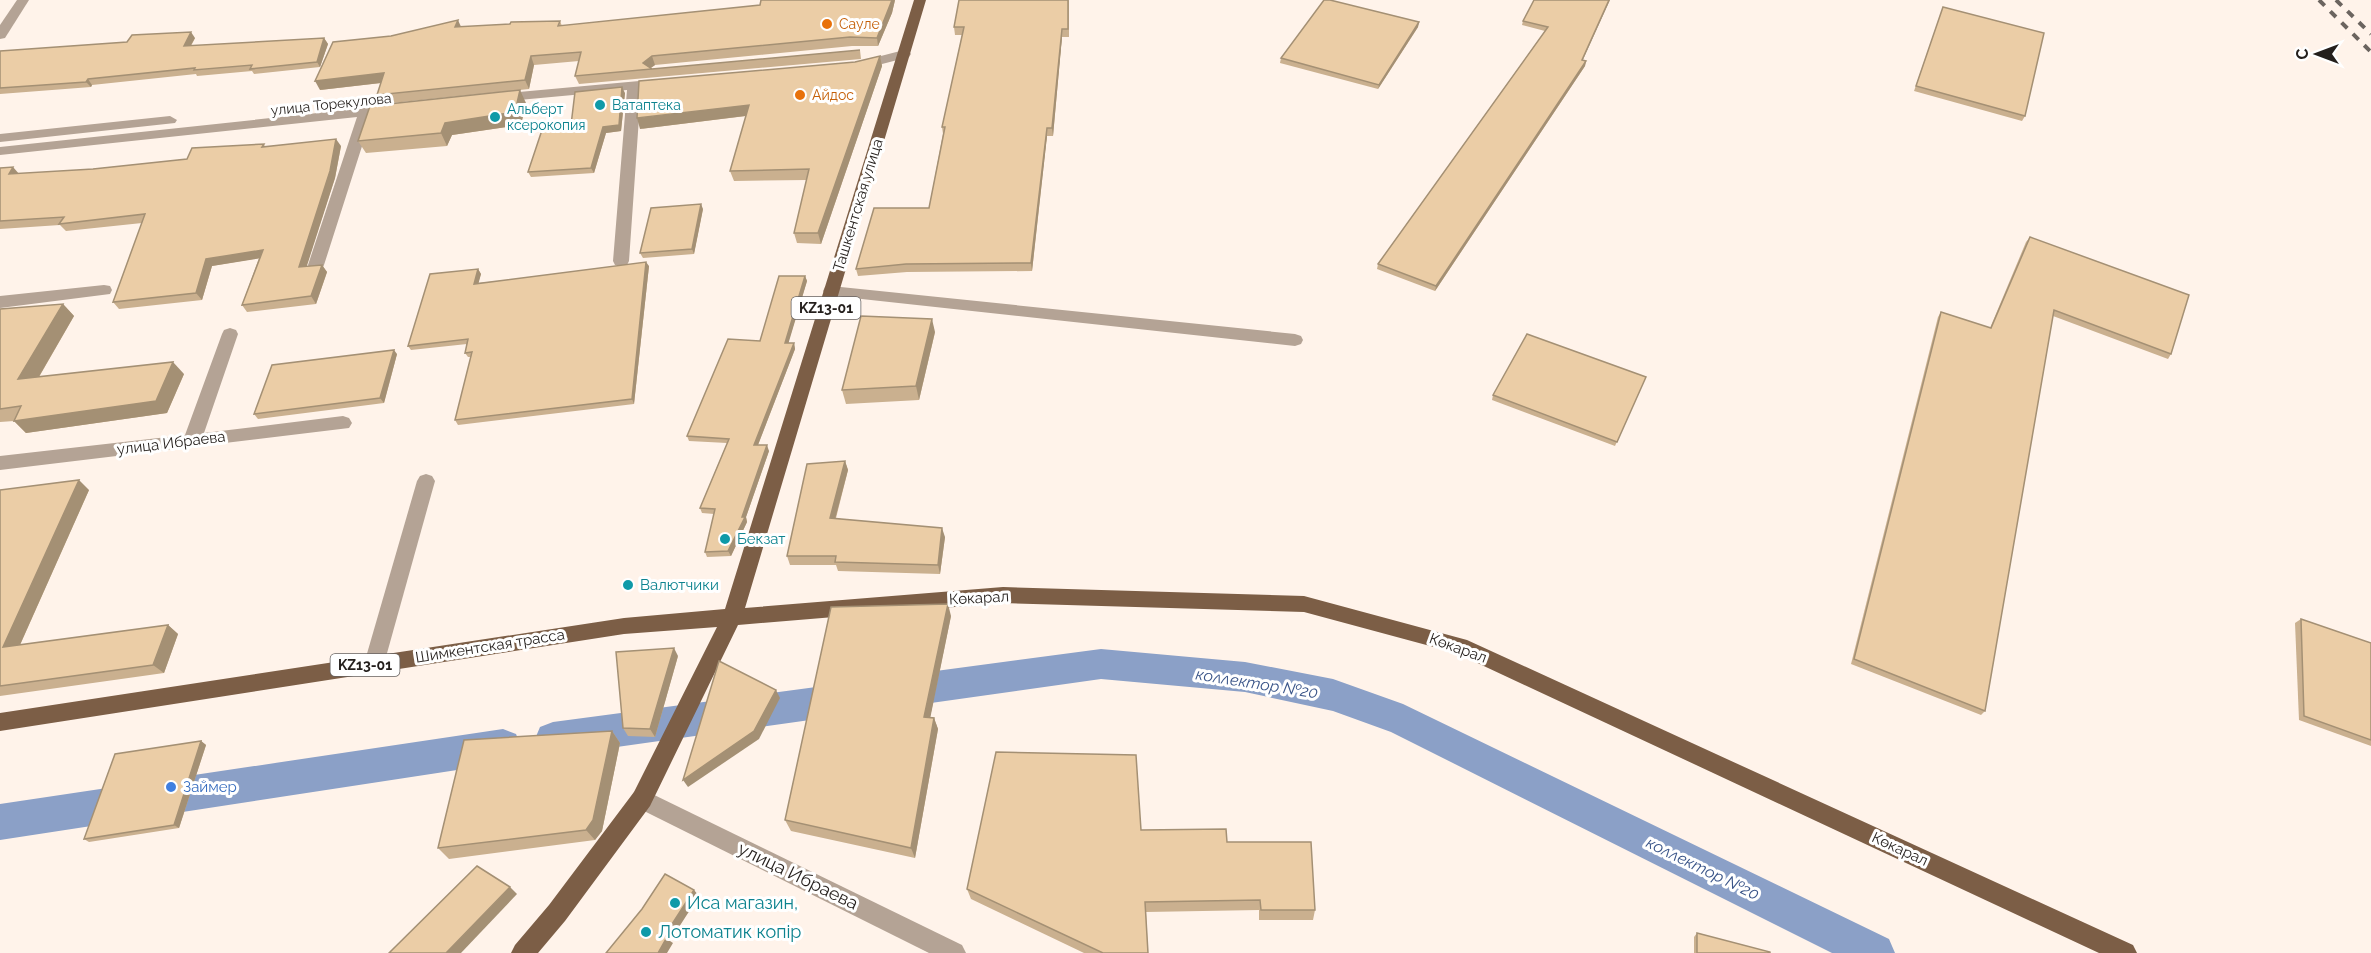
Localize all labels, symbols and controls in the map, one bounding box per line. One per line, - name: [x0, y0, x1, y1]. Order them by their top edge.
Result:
- place label: Сауле: [839, 16, 880, 32]
- marker: Сауле: [820, 17, 834, 31]
- north arrow: [2287, 24, 2347, 84]
- text: С: [2293, 48, 2312, 59]
- place label: Айдос: [812, 87, 854, 103]
- marker: Айдос: [793, 88, 807, 102]
- street label: улица Торекулова: [270, 90, 392, 118]
- place label: Ватаптека: [612, 97, 681, 113]
- marker: Ватаптека: [593, 98, 607, 112]
- place label: Альберт ксерокопия: [507, 101, 585, 133]
- marker: Альберт ксерокопия: [488, 110, 502, 124]
- street label: Ташкентская улица: [829, 137, 887, 273]
- road number: KZ13-01: [792, 297, 860, 319]
- street label: улица Ибраева: [116, 427, 226, 459]
- place label: Бекзат: [737, 530, 786, 548]
- marker: Бекзат: [718, 532, 732, 546]
- place label: Валютчики: [640, 576, 719, 594]
- marker: Валютчики: [621, 578, 635, 592]
- street label: Көкарал: [949, 587, 1009, 609]
- street label: Шимкентская трасса: [414, 625, 566, 667]
- street label: Көкарал: [1427, 629, 1489, 667]
- road number: KZ13-01: [330, 654, 400, 676]
- water label: коллектор №20: [1194, 664, 1319, 703]
- place label: Займер: [183, 778, 237, 796]
- marker: Займер: [164, 780, 178, 794]
- street label: Көкарал: [1869, 828, 1931, 870]
- water label: коллектор №20: [1643, 833, 1762, 904]
- street label: улица Ибраева: [735, 837, 862, 914]
- place label: Иса магазин,: [687, 892, 798, 913]
- marker: Иса магазин,: [668, 896, 682, 910]
- place label: Лотоматик копір: [658, 921, 801, 942]
- marker: Лотоматик копір: [639, 925, 653, 939]

